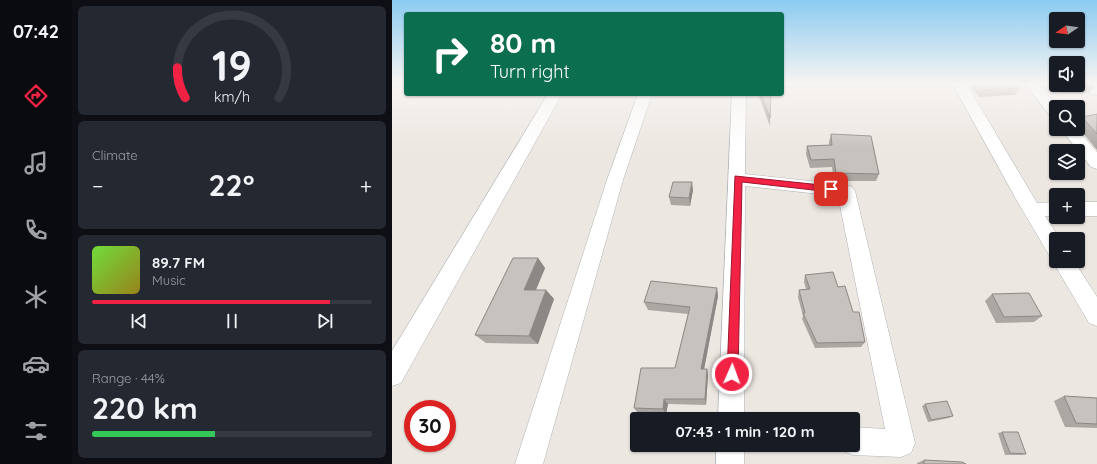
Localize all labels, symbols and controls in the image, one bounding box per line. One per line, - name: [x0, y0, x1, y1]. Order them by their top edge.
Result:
- north arrow: [1049, 12, 1085, 48]
- map controls: [1049, 12, 1085, 268]
- text: 07:42: [13, 20, 59, 43]
- text: 80 m: [490, 25, 556, 60]
- icon: right: [424, 28, 476, 80]
- text: 19: [212, 39, 252, 91]
- button: sound: [1049, 56, 1085, 92]
- text: Turn right: [490, 60, 570, 83]
- icon: directions: [22, 82, 50, 110]
- text: km/h: [214, 88, 250, 106]
- button: search: [1049, 100, 1085, 136]
- button: layers: [1049, 144, 1085, 180]
- text: Climate: [92, 147, 138, 163]
- icon: music: [22, 149, 50, 177]
- text: 22°: [209, 166, 254, 204]
- text: −: [92, 172, 103, 200]
- text: +: [360, 172, 372, 200]
- pin: [814, 172, 848, 206]
- icon: arrive: [820, 178, 842, 200]
- button: +: [1049, 188, 1085, 224]
- icon: phone: [22, 216, 50, 244]
- button: −: [1049, 232, 1085, 268]
- text: 89.7 FM: [152, 253, 205, 272]
- text: Music: [152, 272, 186, 288]
- icon: climate: [22, 283, 50, 311]
- icon: previous: [128, 310, 150, 332]
- icon: pause: [221, 310, 243, 332]
- icon: next: [314, 310, 336, 332]
- icon: car: [22, 350, 50, 378]
- position arrow: [711, 353, 753, 395]
- text: Range · 44%: [92, 370, 165, 386]
- text: 220 km: [92, 389, 198, 427]
- speed limit sign: 30: [404, 400, 456, 452]
- icon: filters: [22, 417, 50, 445]
- text: 07:43 · 1 min · 120 m: [675, 422, 815, 441]

